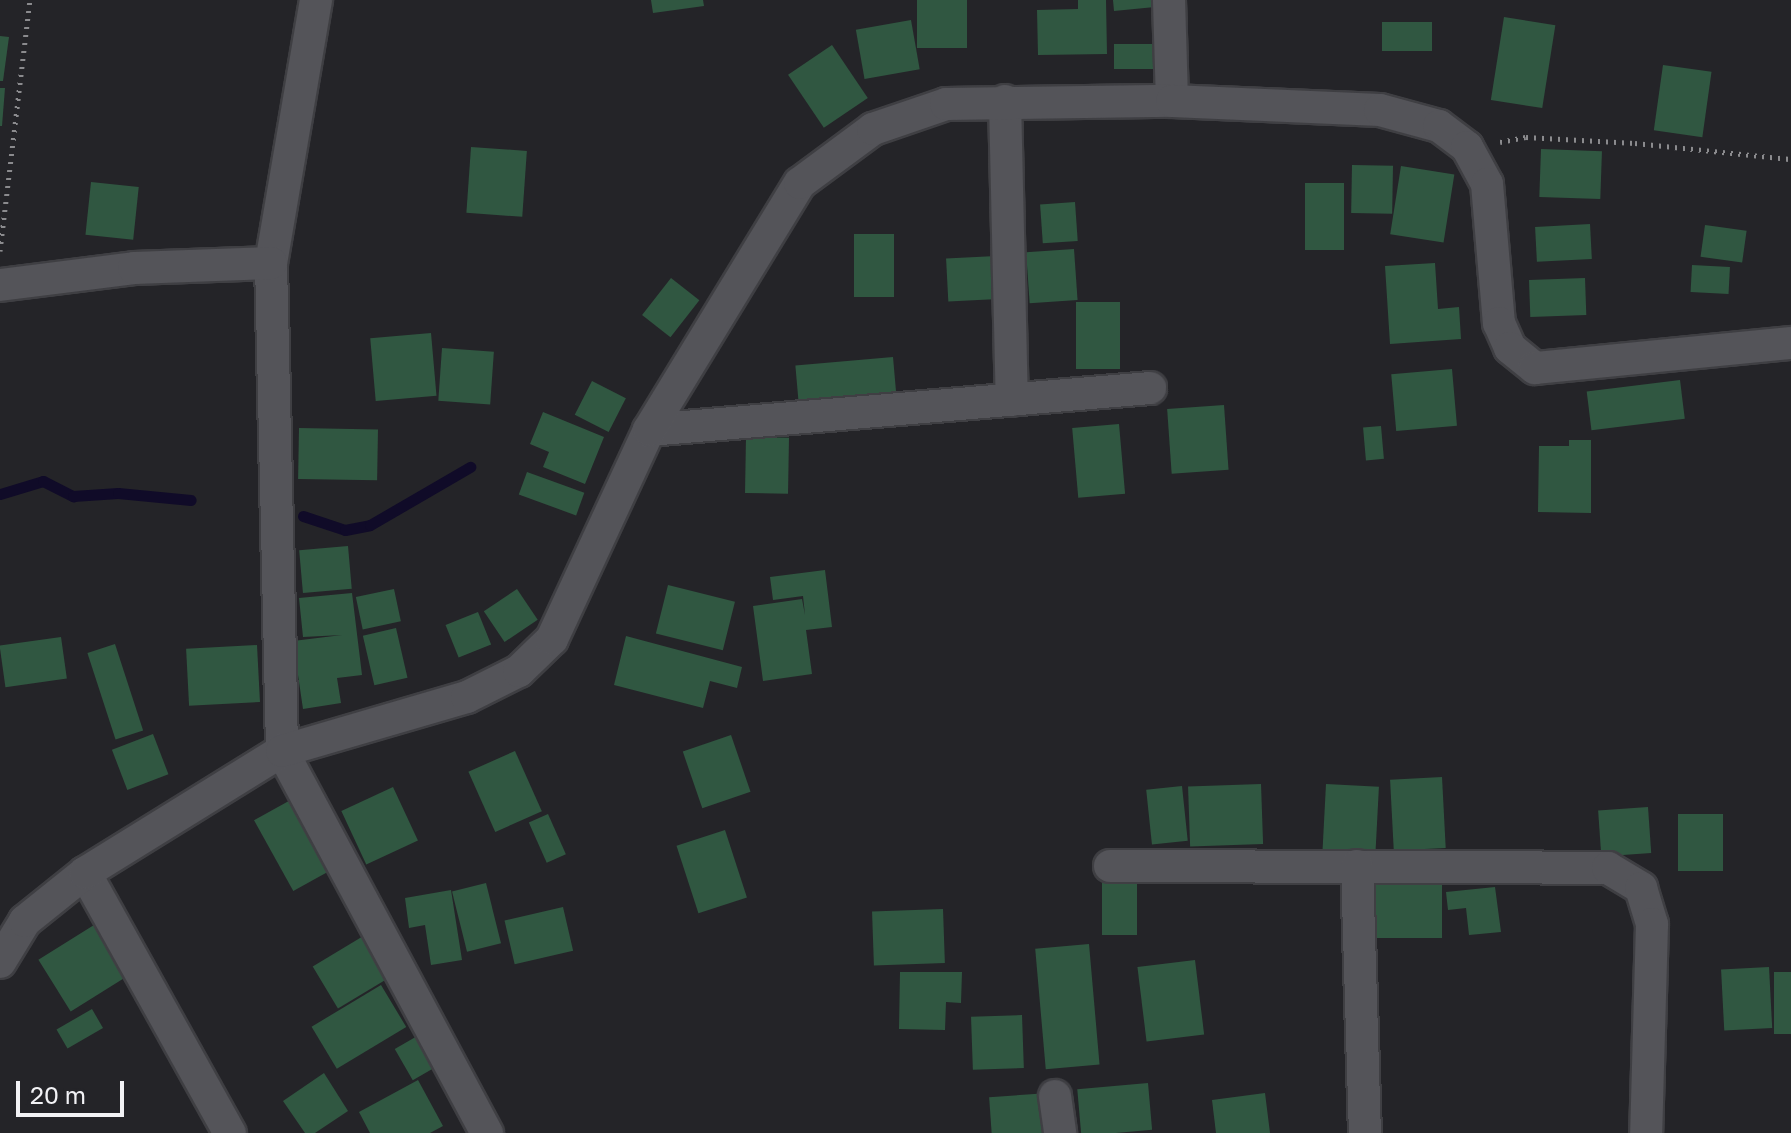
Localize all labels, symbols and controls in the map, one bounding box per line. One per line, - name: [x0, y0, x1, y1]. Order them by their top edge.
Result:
- scale bar: [20, 1065, 128, 1115]
- text: 20 m: [30, 1080, 86, 1109]

